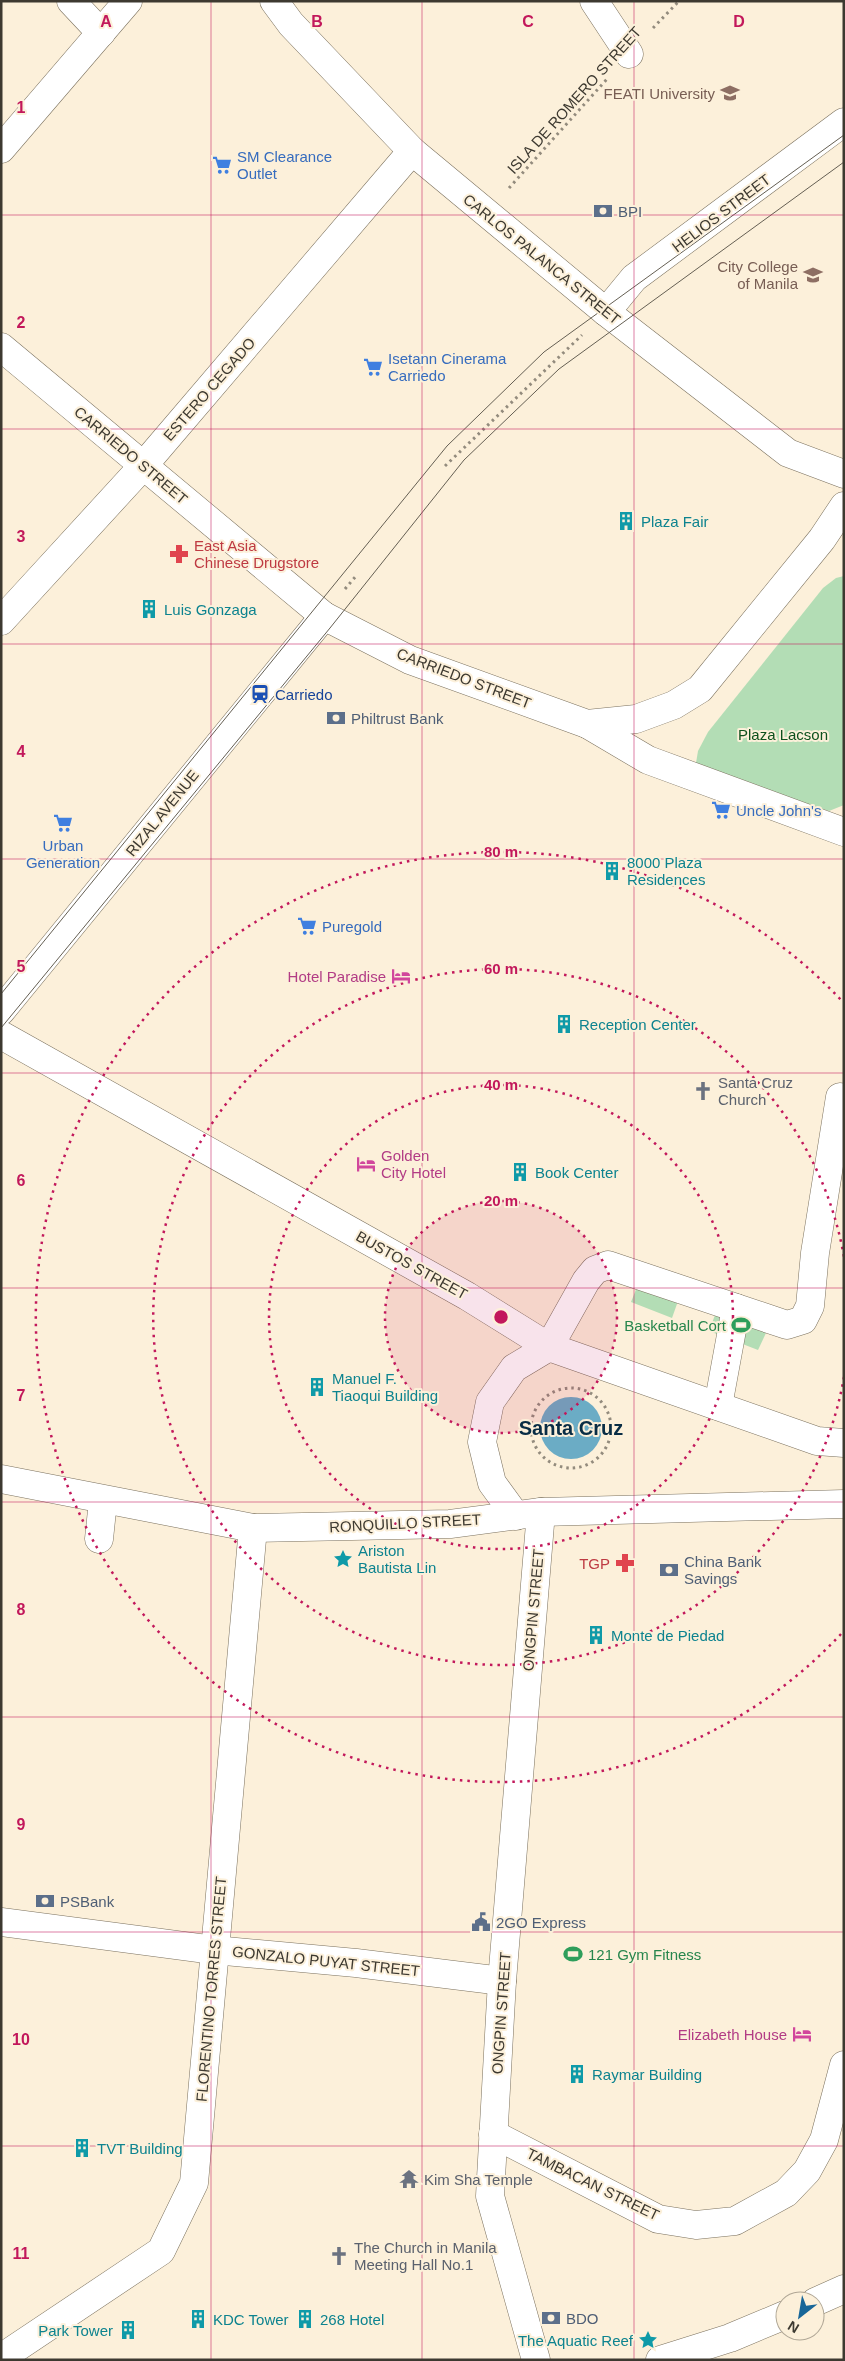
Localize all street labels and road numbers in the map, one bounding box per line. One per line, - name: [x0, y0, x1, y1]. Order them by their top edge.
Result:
- street label: ISLA DE ROMERO STREET: [504, 23, 644, 177]
- street label: HELIOS STREET: [669, 171, 773, 255]
- street label: CARLOS PALANCA STREET: [460, 190, 624, 328]
- street label: ESTERO CEGADO: [160, 334, 258, 444]
- street label: CARRIEDO STREET: [71, 403, 191, 507]
- street label: CARRIEDO STREET: [394, 645, 534, 711]
- street label: RIZAL AVENUE: [122, 767, 202, 859]
- street label: BUSTOS STREET: [353, 1227, 471, 1303]
- street label: RONQUILLO STREET: [329, 1511, 481, 1535]
- street label: ONGPIN STREET: [519, 1548, 547, 1672]
- street label: FLORENTINO TORRES STREET: [193, 1876, 229, 2102]
- street label: GONZALO PUYAT STREET: [231, 1943, 421, 1979]
- street label: ONGPIN STREET: [488, 1951, 514, 2075]
- street label: TAMBACAN STREET: [524, 2144, 662, 2224]

